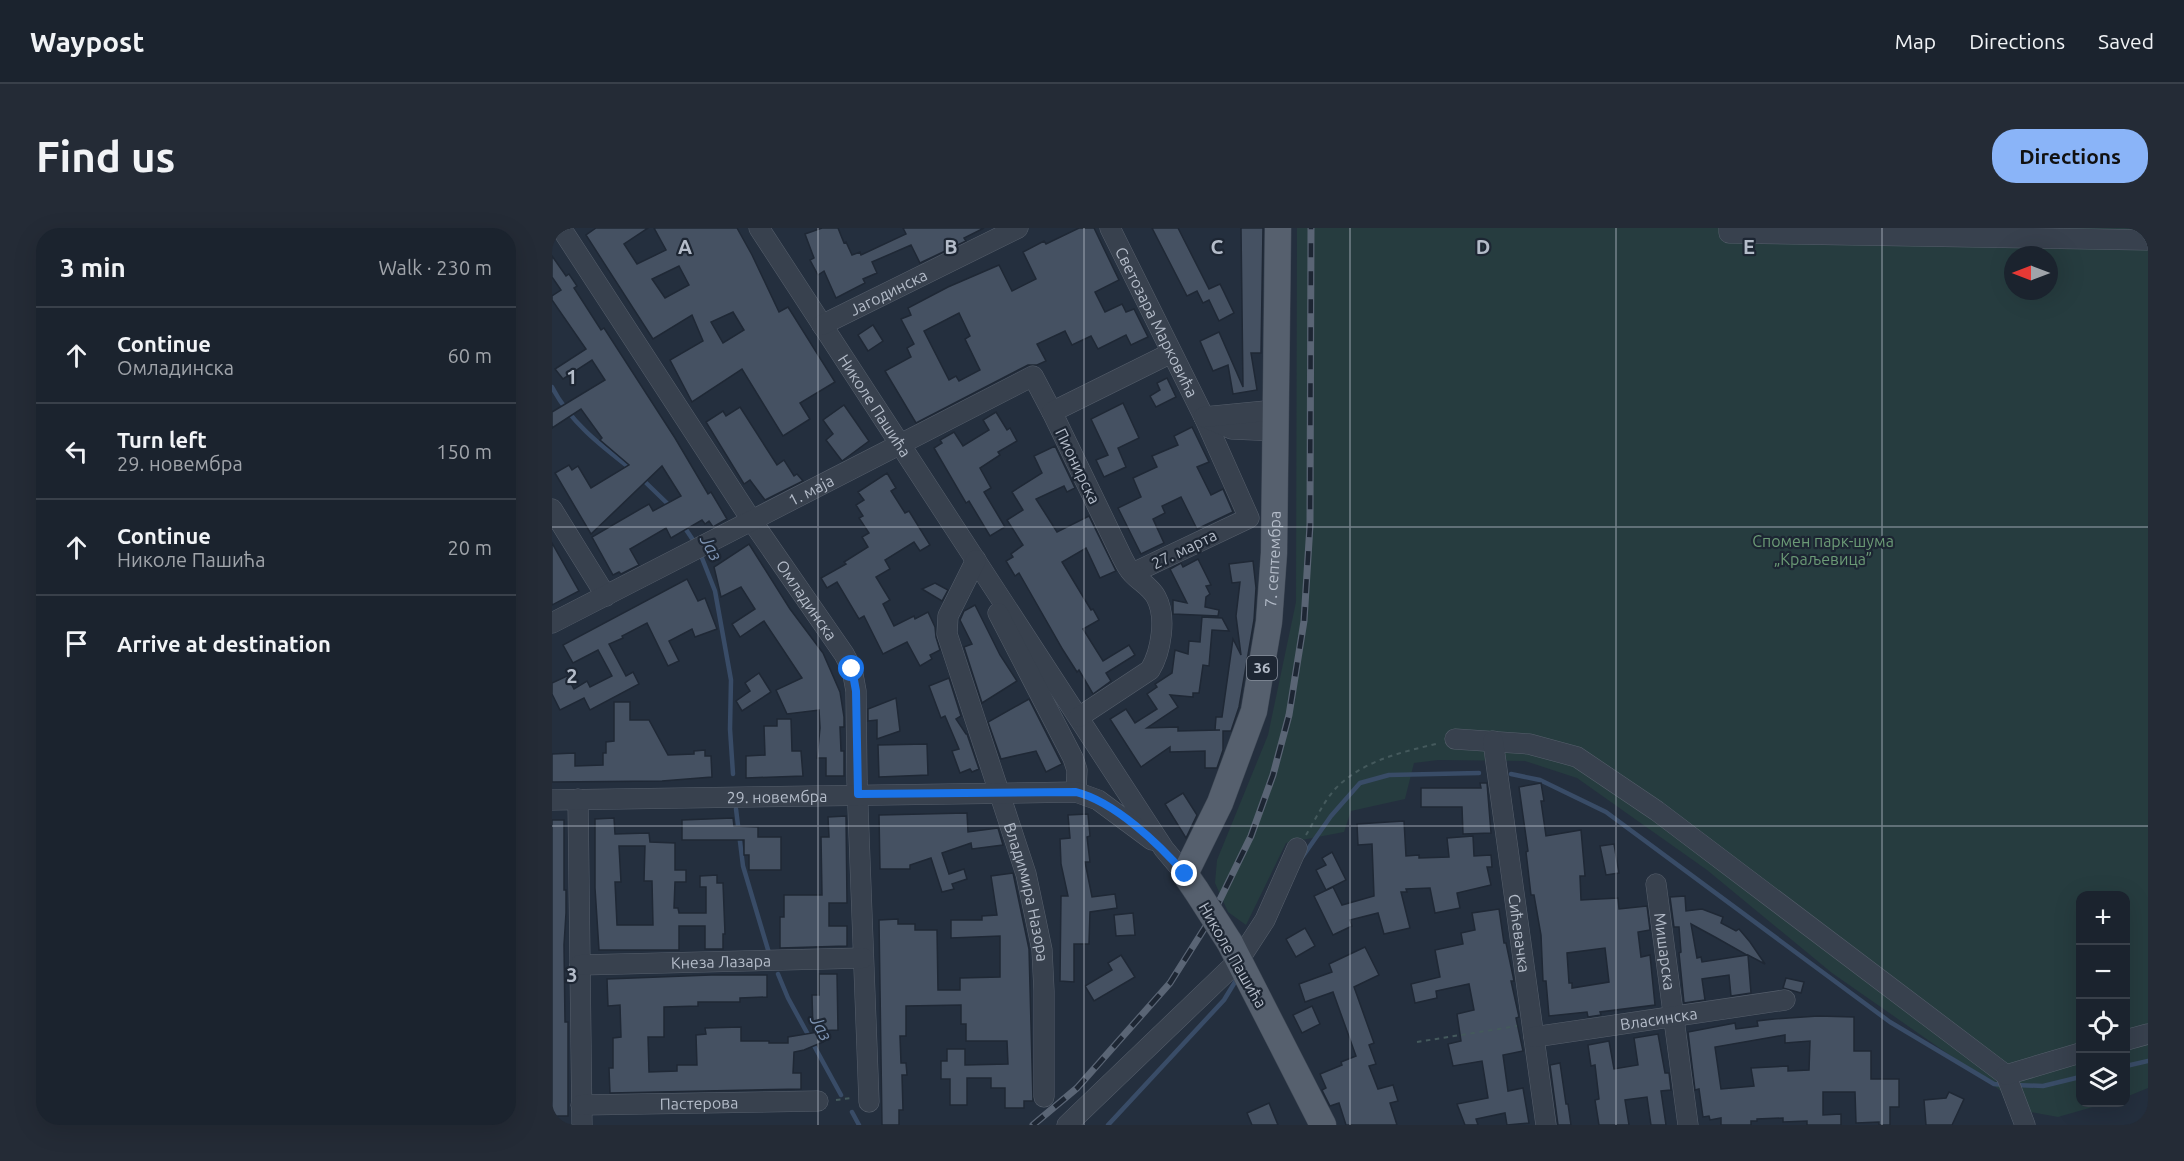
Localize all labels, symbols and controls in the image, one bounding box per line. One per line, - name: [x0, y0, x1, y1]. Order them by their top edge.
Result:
- text: Waypost: [30, 26, 144, 57]
- text: Map: [1895, 29, 1936, 53]
- text: Directions: [1969, 29, 2065, 53]
- text: Saved: [2098, 29, 2154, 53]
- button: Directions: [1992, 129, 2148, 183]
- text: Find us: [36, 133, 175, 180]
- text: A: [678, 235, 692, 258]
- text: B: [944, 235, 958, 258]
- text: C: [1211, 235, 1224, 258]
- text: D: [1476, 235, 1490, 258]
- text: E: [1743, 235, 1755, 258]
- street label: Светозара Марковића: [1112, 244, 1202, 400]
- north arrow: [2004, 246, 2058, 300]
- text: 3 min: [60, 253, 126, 282]
- text: Walk · 230 m: [379, 256, 492, 279]
- street label: Јагодинска: [847, 265, 930, 319]
- text: Continue: [117, 331, 211, 356]
- icon: ahead: [60, 339, 93, 372]
- text: 60 m: [448, 344, 492, 367]
- street label: Николе Пашића: [835, 351, 915, 460]
- text: Омладинска: [117, 356, 234, 379]
- text: 1: [566, 365, 578, 388]
- street label: Пионирска: [1052, 425, 1104, 507]
- text: Turn left: [117, 427, 207, 452]
- icon: left: [60, 435, 93, 468]
- text: 150 m: [436, 440, 492, 463]
- text: 29. новембра: [117, 452, 243, 475]
- street label: 1. маја: [785, 471, 837, 509]
- street label: 7. септембра: [1261, 511, 1284, 608]
- text: Continue: [117, 523, 211, 548]
- street label: 27. марта: [1149, 526, 1219, 572]
- water label: Јаз: [696, 530, 727, 564]
- icon: ahead: [60, 531, 93, 564]
- park label: Спомен парк-шума „Краљевица”: [1752, 532, 1894, 568]
- text: 20 m: [448, 536, 492, 559]
- text: Николе Пашића: [117, 548, 266, 571]
- street label: Омладинска: [773, 556, 841, 644]
- icon: arrive: [60, 627, 93, 660]
- text: Arrive at destination: [117, 631, 331, 656]
- route start: [838, 655, 864, 681]
- road number: 36: [1247, 656, 1277, 680]
- text: 2: [566, 664, 578, 687]
- street label: 29. новембра: [726, 787, 827, 806]
- street label: Владимира Назора: [1001, 820, 1052, 962]
- route end: [1171, 860, 1197, 886]
- map controls: [2076, 891, 2130, 1107]
- button: +: [2076, 891, 2130, 945]
- street label: Сићевачка: [1505, 893, 1534, 974]
- street label: Николе Пашића: [1195, 899, 1271, 1011]
- street label: Мишарска: [1651, 912, 1679, 991]
- button: −: [2076, 945, 2130, 999]
- street label: Кнеза Лазара: [671, 951, 771, 972]
- text: 3: [566, 963, 578, 986]
- button: locate: [2076, 999, 2130, 1053]
- street label: Власинска: [1619, 1004, 1699, 1033]
- water label: Јаз: [806, 1010, 837, 1044]
- button: layers: [2076, 1053, 2130, 1107]
- street label: Пастерова: [659, 1093, 738, 1113]

